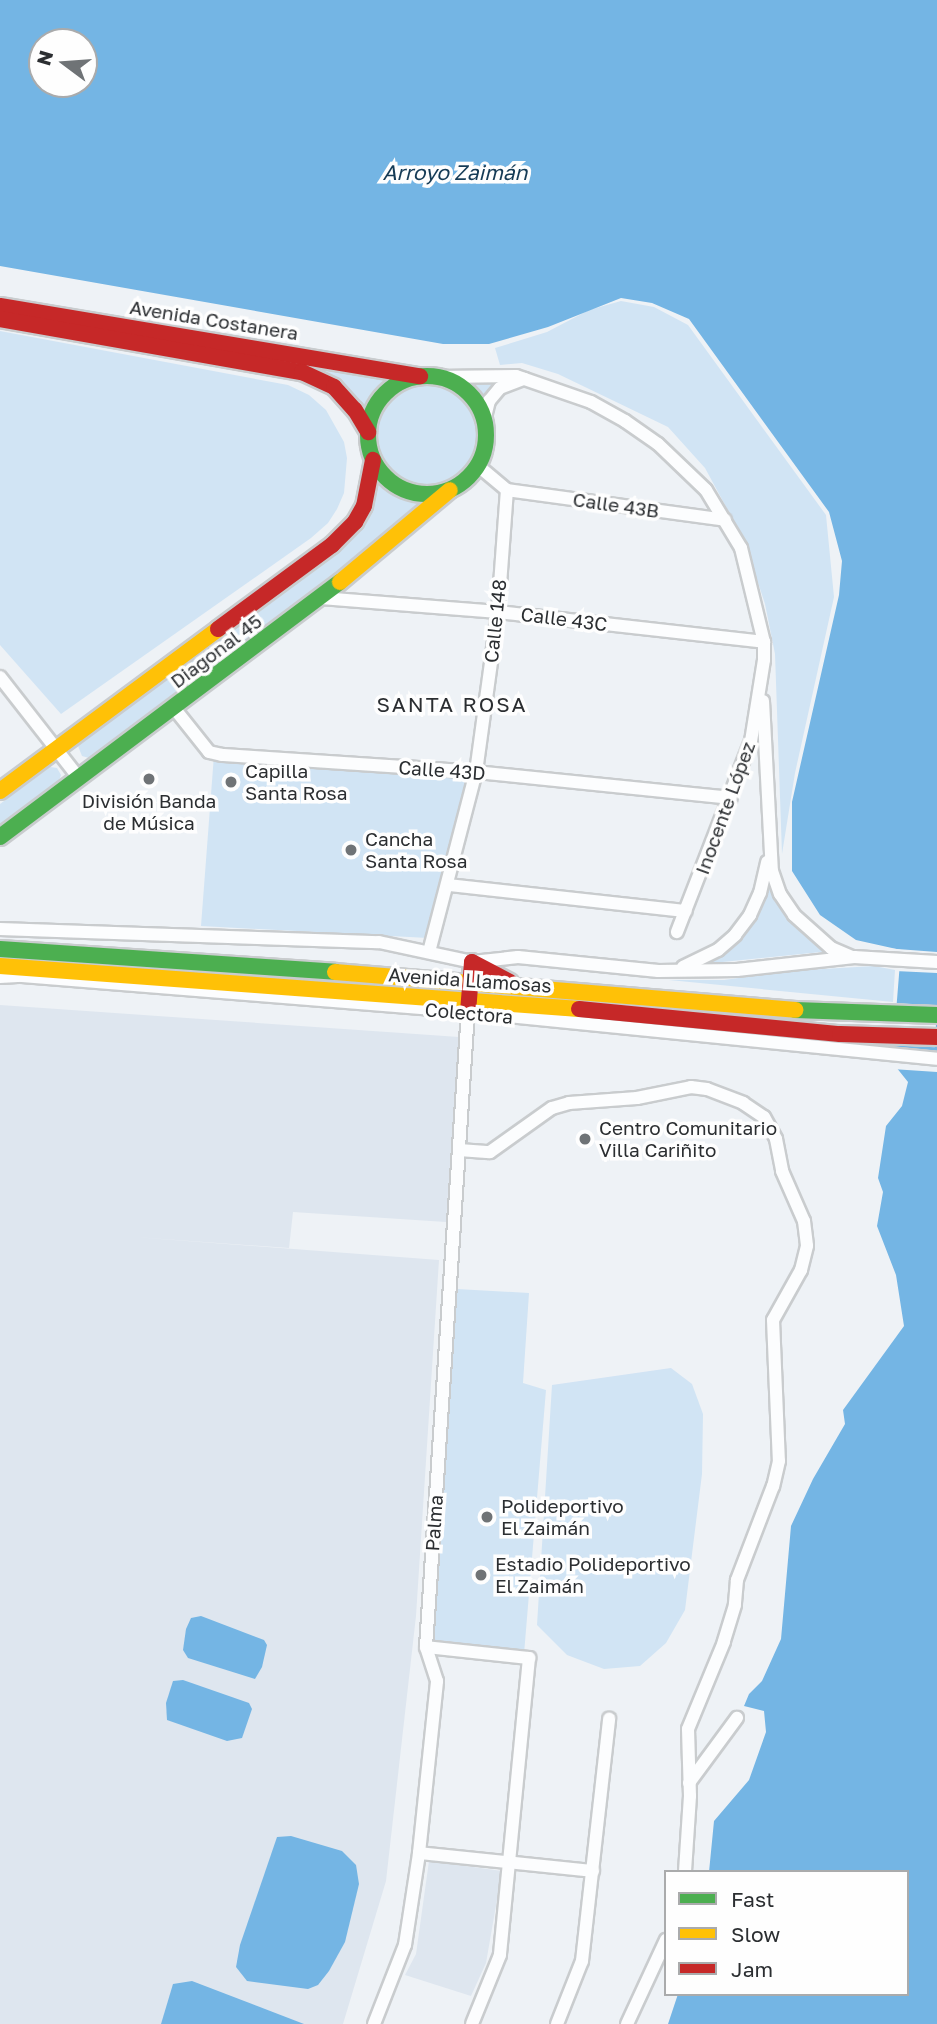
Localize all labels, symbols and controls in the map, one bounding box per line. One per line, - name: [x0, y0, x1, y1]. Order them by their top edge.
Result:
- north arrow: [28, 28, 98, 98]
- text: N: [31, 48, 57, 68]
- water label: Arroyo Zaimán: [382, 159, 528, 185]
- street label: Avenida Costanera: [128, 295, 300, 345]
- street label: Calle 43B: [571, 488, 661, 522]
- street label: Calle 148: [479, 578, 511, 664]
- street label: Calle 43C: [519, 602, 609, 636]
- street label: Diagonal 45: [166, 609, 266, 693]
- district label: SANTA ROSA: [378, 691, 526, 717]
- street label: Inocente López: [690, 738, 760, 878]
- street label: Calle 43D: [398, 756, 486, 784]
- place label: Capilla Santa Rosa: [245, 760, 347, 804]
- marker: División Banda de Música: [141, 771, 157, 787]
- marker: Capilla Santa Rosa: [223, 774, 239, 790]
- place label: División Banda de Música: [82, 790, 216, 834]
- place label: Cancha Santa Rosa: [365, 828, 467, 872]
- marker: Cancha Santa Rosa: [343, 842, 359, 858]
- street label: Avenida Llamosas: [388, 963, 552, 997]
- street label: Colectora: [424, 998, 514, 1028]
- place label: Centro Comunitario Villa Cariñito: [599, 1117, 777, 1161]
- marker: Centro Comunitario Villa Cariñito: [577, 1131, 593, 1147]
- street label: Palma: [421, 1494, 447, 1552]
- place label: Polideportivo El Zaimán: [501, 1495, 624, 1539]
- marker: Polideportivo El Zaimán: [479, 1509, 495, 1525]
- place label: Estadio Polideportivo El Zaimán: [495, 1553, 691, 1597]
- marker: Estadio Polideportivo El Zaimán: [473, 1567, 489, 1583]
- legend: [664, 1870, 909, 1996]
- text: Fast: [731, 1886, 774, 1912]
- text: Slow: [731, 1921, 780, 1947]
- text: Jam: [731, 1956, 773, 1982]

